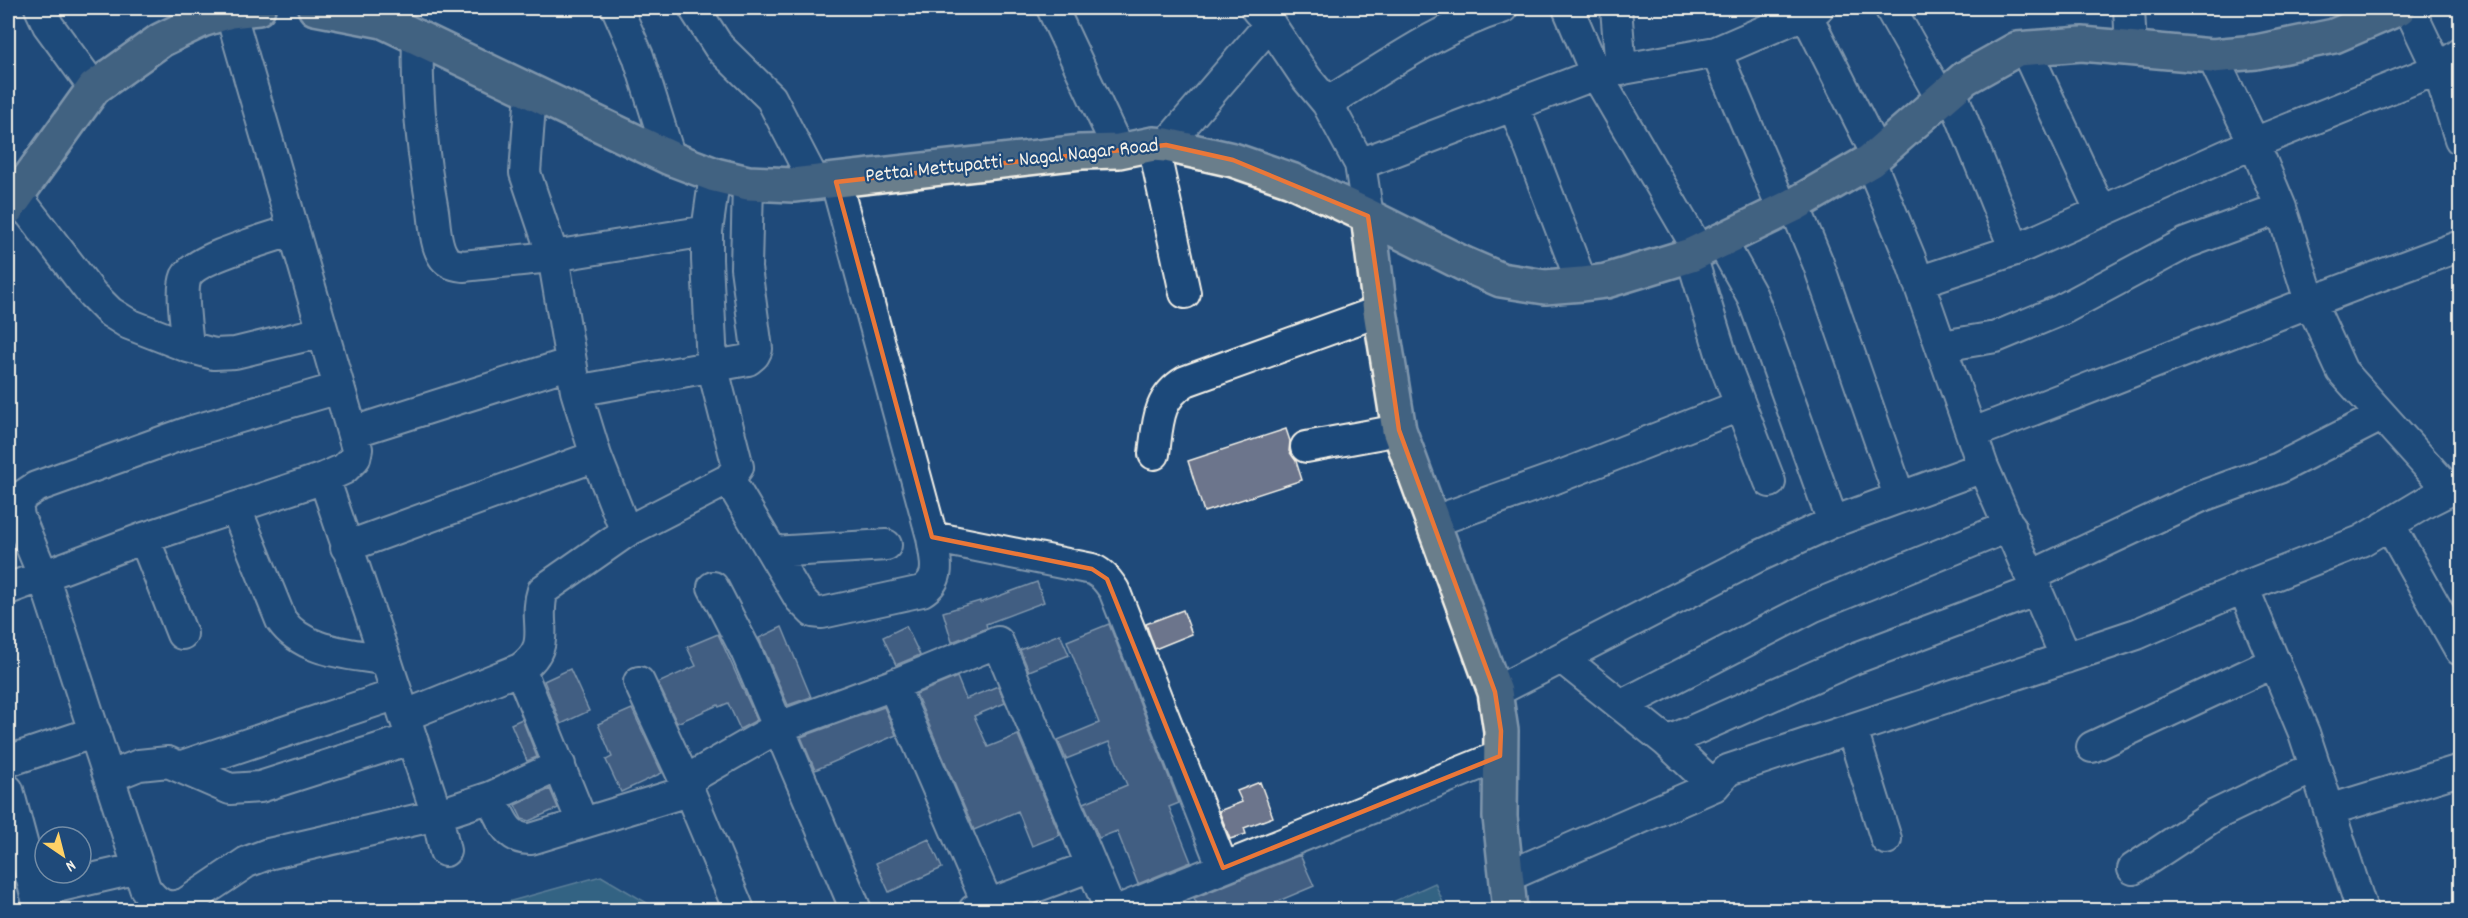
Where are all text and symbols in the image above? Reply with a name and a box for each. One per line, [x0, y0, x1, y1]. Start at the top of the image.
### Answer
street label: Pettai Mettupatti - Nagal Nagar Road [864, 132, 1160, 192]
north arrow [33, 825, 93, 885]
text: N [60, 854, 80, 877]

